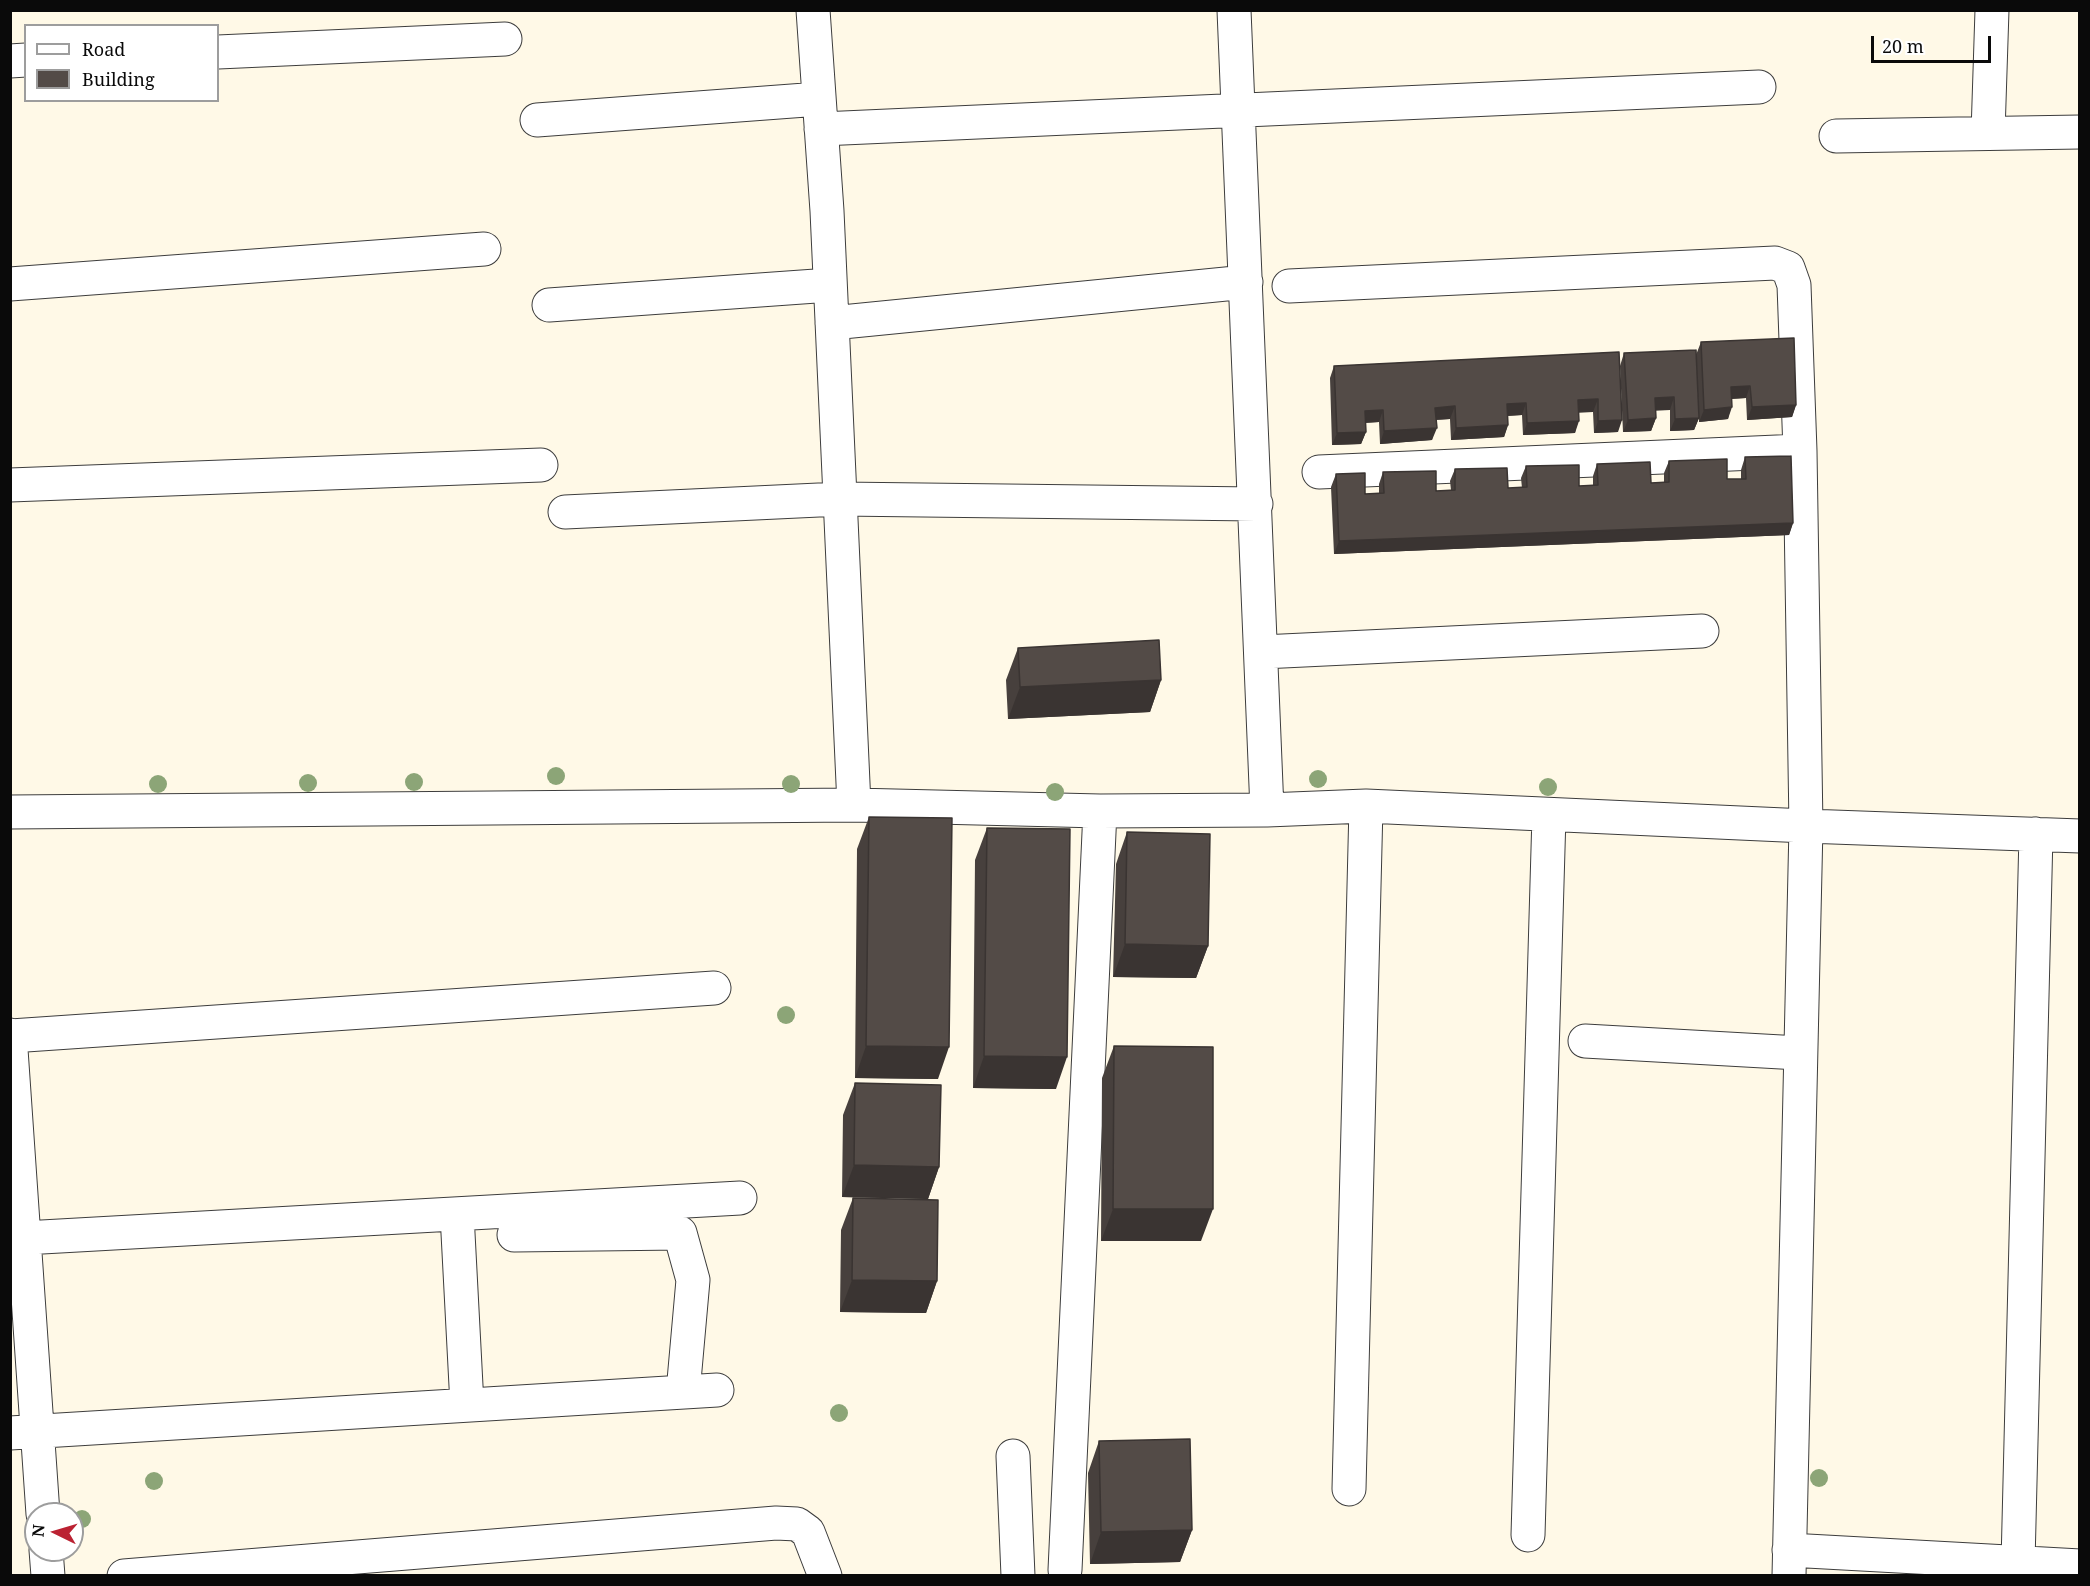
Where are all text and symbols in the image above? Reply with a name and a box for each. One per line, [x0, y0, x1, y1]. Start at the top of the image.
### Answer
legend [24, 24, 219, 102]
scale bar [1874, 24, 1994, 62]
text: 20 m [1882, 34, 1924, 58]
text: Road [82, 37, 125, 61]
text: Building [82, 67, 155, 91]
north arrow [24, 1502, 84, 1562]
text: N [27, 1523, 50, 1538]

